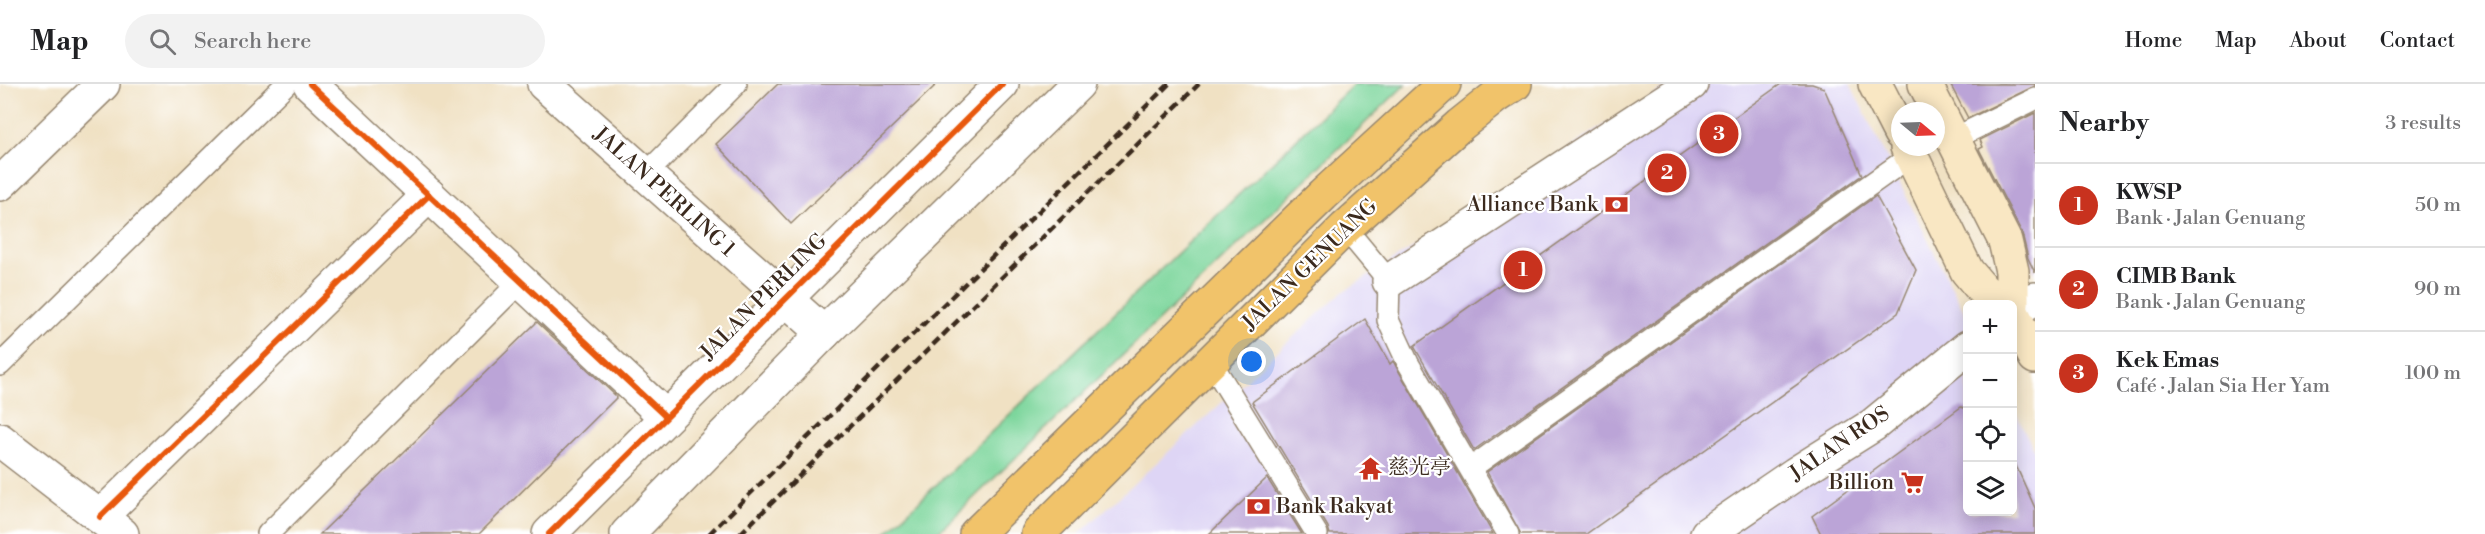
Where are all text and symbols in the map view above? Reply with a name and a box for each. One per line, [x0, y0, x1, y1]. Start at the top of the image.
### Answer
search box [125, 14, 545, 68]
text: Map [30, 24, 89, 59]
icon: search [146, 25, 179, 58]
text: Search here [194, 28, 311, 55]
text: Home [2125, 28, 2182, 54]
text: Map [2215, 28, 2257, 54]
text: About [2290, 28, 2347, 54]
text: Contact [2380, 28, 2455, 54]
north arrow [1891, 102, 1945, 156]
text: Nearby [2059, 107, 2149, 139]
text: 3 results [2385, 111, 2461, 136]
pin: 3 [1700, 112, 1738, 156]
street label: JALAN PERLING 1 [587, 121, 740, 262]
pin: 2 [1648, 150, 1686, 196]
text: KWSP [2116, 179, 2181, 206]
place label: Alliance Bank [1466, 192, 1599, 218]
bank icon: Alliance Bank [1603, 192, 1629, 218]
text: 1 [2074, 193, 2083, 218]
text: 50 m [2415, 193, 2461, 218]
street label: JALAN GENUANG [1236, 194, 1383, 337]
text: Bank · Jalan Genuang [2116, 206, 2305, 231]
street label: JALAN PERLING [695, 228, 833, 366]
pin: 1 [1504, 248, 1543, 292]
text: CIMB Bank [2116, 263, 2236, 290]
text: 2 [2072, 277, 2085, 302]
text: 90 m [2414, 277, 2461, 302]
text: Bank · Jalan Genuang [2116, 290, 2305, 315]
map controls [1963, 300, 2017, 516]
button: + [1963, 300, 2017, 354]
your location [1237, 347, 1266, 376]
text: Kek Emas [2116, 347, 2219, 374]
button: − [1963, 354, 2017, 408]
text: 3 [2072, 361, 2085, 386]
text: 100 m [2405, 361, 2461, 386]
text: Café · Jalan Sia Her Yam [2116, 374, 2330, 399]
street label: JALAN ROS [1784, 401, 1895, 488]
button: locate [1963, 408, 2017, 462]
temple icon: 慈光亭 [1357, 455, 1383, 481]
place label: 慈光亭 [1388, 455, 1451, 481]
button: layers [1963, 462, 2017, 516]
place label: Billion [1828, 470, 1894, 496]
supermarket icon: Billion [1899, 470, 1925, 496]
bank icon: Bank Rakyat [1245, 494, 1271, 520]
place label: Bank Rakyat [1275, 494, 1394, 520]

